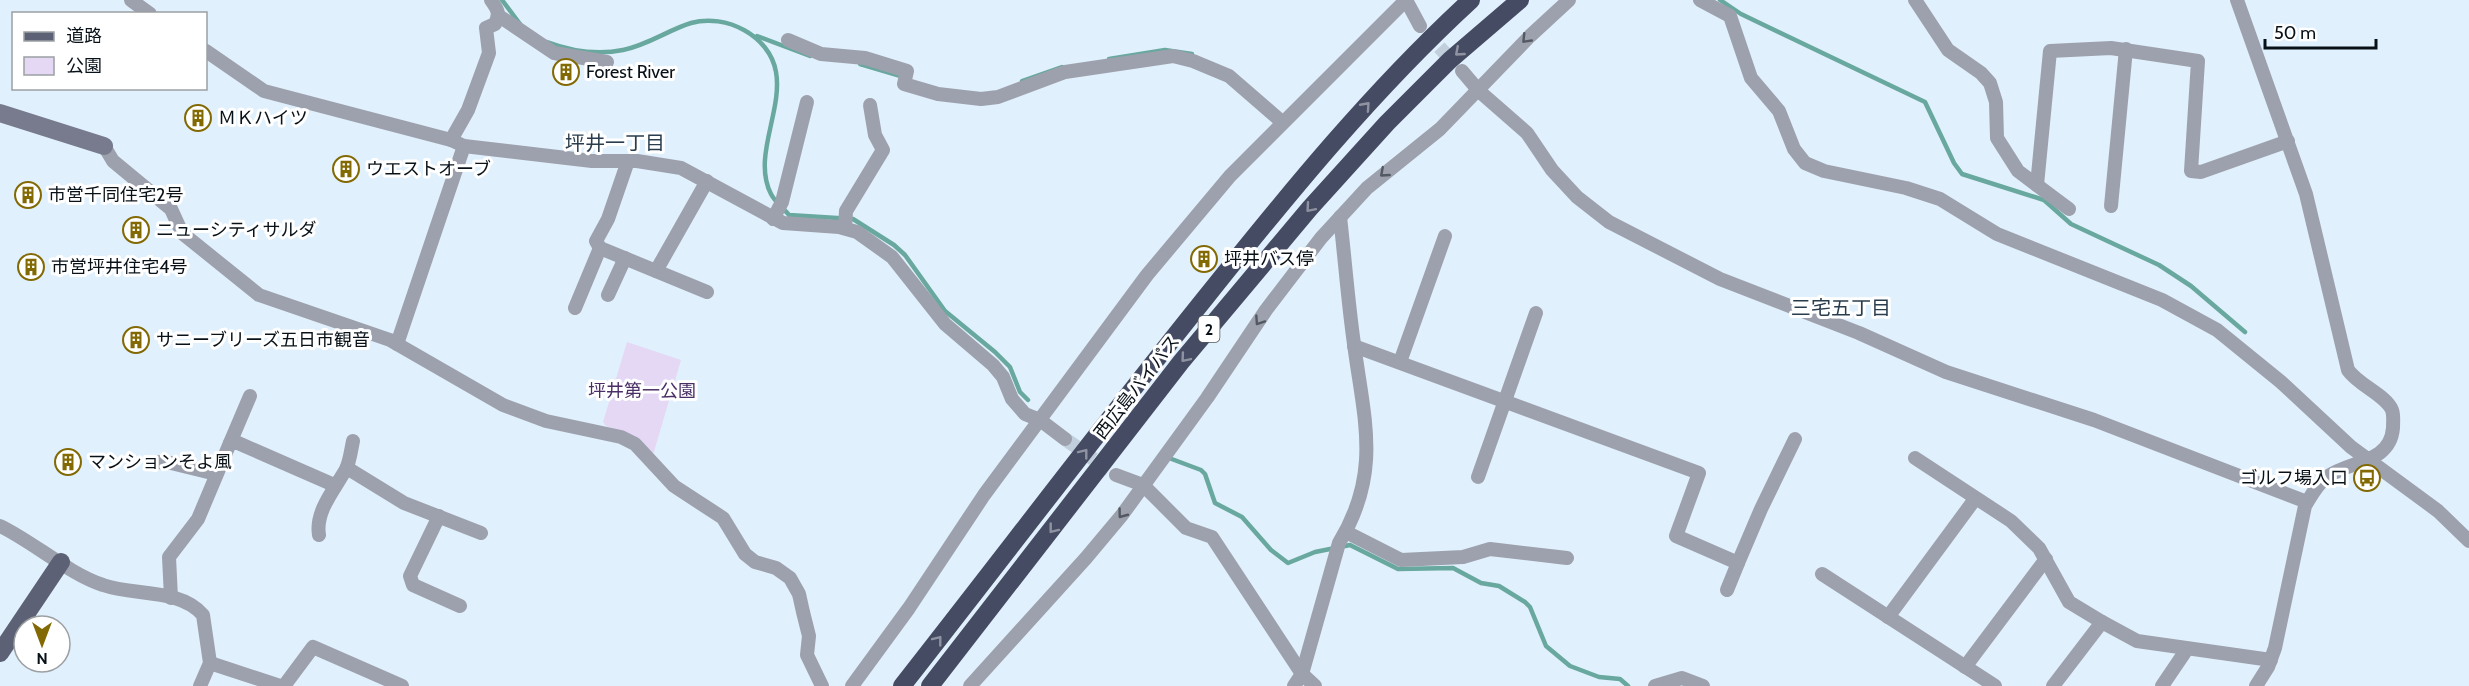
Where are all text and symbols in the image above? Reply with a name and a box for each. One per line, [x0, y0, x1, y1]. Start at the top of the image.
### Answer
legend [12, 12, 207, 90]
scale bar [2265, 12, 2376, 50]
text: 50 m [2274, 22, 2316, 44]
text: 道路 [66, 25, 102, 47]
one-way arrow [1523, 32, 1534, 43]
one-way arrow [1455, 45, 1466, 56]
text: 公園 [66, 55, 102, 77]
building icon: Forest River [551, 57, 581, 87]
place label: Forest River [586, 61, 675, 83]
one-way arrow [1359, 102, 1370, 113]
building icon: ＭＫハイツ [183, 103, 213, 133]
place label: ＭＫハイツ [218, 107, 308, 129]
district label: 坪井一丁目 [565, 131, 665, 155]
building icon: ウエストオーブ [331, 154, 361, 184]
place label: ウエストオーブ [366, 158, 491, 180]
one-way arrow [1381, 166, 1391, 177]
building icon: 市営千同住宅2号 [13, 180, 43, 210]
place label: 市営千同住宅2号 [48, 184, 183, 206]
one-way arrow [1306, 201, 1317, 212]
building icon: ニューシティサルダ [121, 215, 151, 245]
place label: ニューシティサルダ [156, 219, 317, 241]
building icon: 坪井バス停 [1189, 244, 1219, 274]
place label: 坪井バス停 [1224, 248, 1314, 270]
building icon: 市営坪井住宅4号 [16, 252, 46, 282]
place label: 市営坪井住宅4号 [51, 256, 187, 278]
district label: 三宅五丁目 [1791, 296, 1891, 320]
one-way arrow [1254, 315, 1266, 325]
road number: 2 [1198, 316, 1220, 342]
building icon: サニーブリーズ五日市観音 [121, 325, 151, 355]
place label: サニーブリーズ五日市観音 [156, 329, 370, 351]
street label: 西広島バイパス [1090, 331, 1184, 443]
one-way arrow [1181, 351, 1192, 362]
park label: 坪井第一公園 [588, 380, 696, 402]
building icon: マンションそよ風 [53, 447, 83, 477]
one-way arrow [1077, 449, 1088, 460]
place label: マンションそよ風 [88, 451, 232, 473]
bus stop icon: ゴルフ場入口 [2352, 463, 2382, 493]
place label: ゴルフ場入口 [2240, 467, 2348, 489]
one-way arrow [1118, 508, 1129, 519]
one-way arrow [1050, 522, 1061, 533]
north arrow [12, 614, 72, 674]
one-way arrow [931, 636, 942, 647]
text: N [36, 649, 48, 668]

